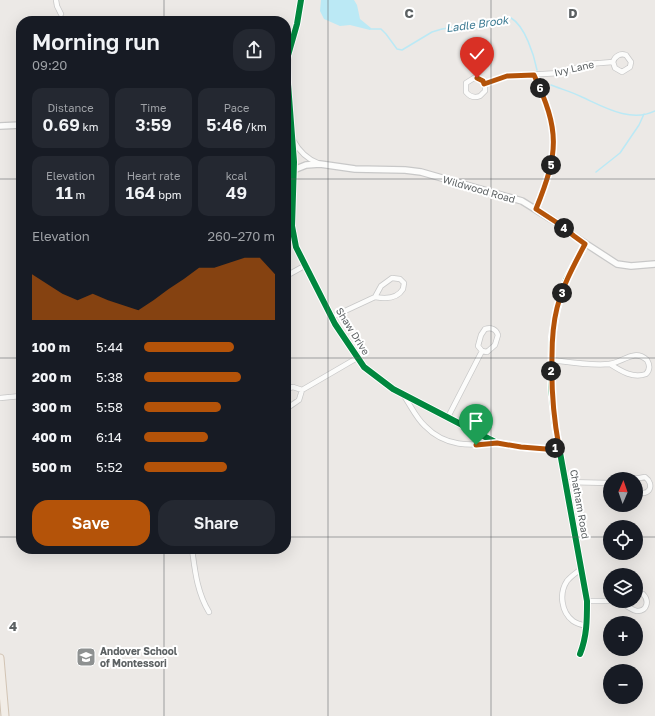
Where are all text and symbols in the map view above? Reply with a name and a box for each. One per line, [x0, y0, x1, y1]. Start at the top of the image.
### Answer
text: C [404, 5, 414, 21]
text: D [568, 5, 578, 21]
water label: Ladle Brook [445, 12, 511, 34]
text: Morning run [32, 28, 160, 55]
button: share [233, 29, 275, 71]
pin [460, 37, 494, 78]
icon: check [466, 43, 488, 65]
text: 09:20 [32, 57, 67, 73]
street label: Ivy Lane [553, 58, 595, 78]
pin: 6 [530, 78, 550, 98]
text: 6 [537, 81, 544, 94]
text: Distance [47, 101, 94, 114]
text: Time [141, 101, 166, 114]
text: Pace [224, 101, 249, 114]
text: 0.69 [42, 114, 80, 135]
text: 3:59 [135, 114, 172, 135]
text: 5:46 [206, 114, 243, 135]
text: km [80, 120, 99, 133]
text: /km [243, 120, 267, 133]
pin: 5 [541, 155, 561, 175]
text: 5 [548, 158, 554, 171]
text: Elevation [46, 169, 95, 182]
text: Heart rate [127, 169, 180, 182]
text: kcal [226, 169, 247, 182]
street label: Wildwood Road [441, 173, 517, 205]
text: 11 [56, 182, 73, 203]
text: 164 [126, 182, 155, 203]
text: 49 [226, 182, 247, 203]
text: m [73, 188, 85, 201]
text: bpm [155, 188, 181, 201]
pin: 4 [554, 218, 574, 238]
text: 4 [561, 221, 567, 234]
text: Elevation [32, 228, 90, 244]
text: 260–270 m [207, 228, 275, 244]
pin: 3 [552, 283, 572, 303]
text: 3 [559, 286, 565, 299]
street label: Shaw Drive [334, 305, 372, 357]
text: 100 m [32, 339, 70, 355]
text: 5:44 [96, 339, 123, 355]
pin: 2 [541, 361, 561, 381]
text: 2 [548, 364, 554, 377]
text: 200 m [32, 369, 71, 385]
text: 5:38 [96, 369, 123, 385]
text: 300 m [32, 399, 71, 415]
text: 5:58 [96, 399, 123, 415]
pin [459, 404, 493, 445]
icon: arrive [465, 410, 487, 432]
text: 400 m [32, 429, 72, 445]
text: 6:14 [96, 429, 122, 445]
pin: 1 [545, 438, 565, 458]
text: 1 [552, 441, 558, 454]
text: 500 m [32, 459, 71, 475]
text: 5:52 [96, 459, 123, 475]
street label: Chatham Road [568, 468, 592, 540]
north arrow [603, 472, 643, 512]
map controls [603, 472, 643, 704]
button: Save [32, 500, 150, 546]
button: Share [158, 500, 275, 546]
button: locate [603, 520, 643, 560]
button: layers [603, 568, 643, 608]
button: + [603, 616, 643, 656]
text: 4 [9, 618, 17, 634]
place label: Andover School of Montessori [100, 645, 178, 669]
school or university icon: Andover School of Montessori [75, 646, 97, 668]
button: − [603, 664, 643, 704]

